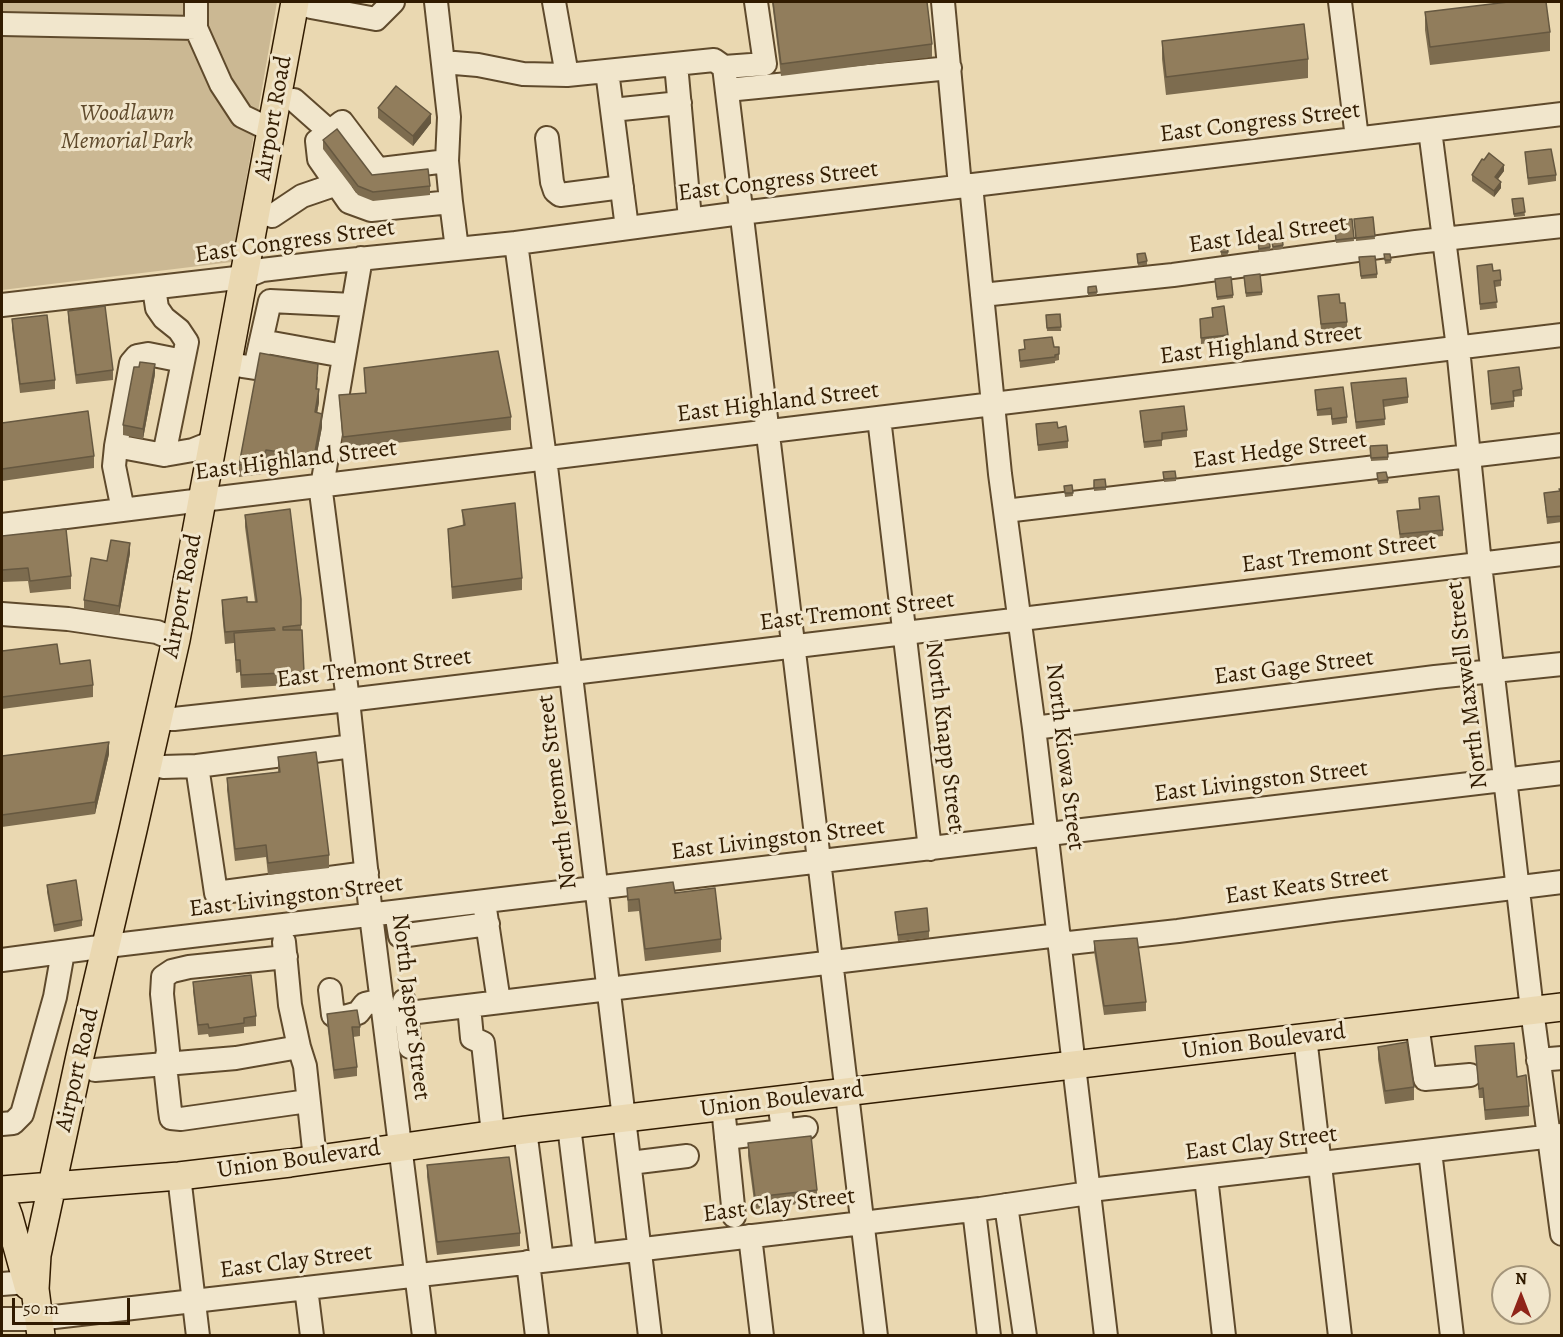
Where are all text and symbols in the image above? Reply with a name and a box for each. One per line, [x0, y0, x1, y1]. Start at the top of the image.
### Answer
street label: Airport Road [249, 53, 299, 183]
street label: East Congress Street [1158, 96, 1362, 150]
park label: Woodlawn Memorial Park [61, 100, 193, 156]
street label: East Congress Street [676, 155, 880, 209]
street label: East Ideal Street [1187, 210, 1349, 260]
street label: East Congress Street [193, 214, 397, 270]
street label: East Highland Street [1158, 318, 1364, 372]
street label: East Highland Street [675, 376, 881, 430]
street label: East Hedge Street [1191, 426, 1369, 476]
street label: East Highland Street [193, 434, 399, 488]
street label: East Tremont Street [1240, 528, 1438, 580]
street label: Airport Road [157, 531, 209, 661]
street label: North Maxwell Street [1441, 580, 1495, 790]
street label: East Tremont Street [758, 586, 956, 638]
street label: North Knapp Street [918, 640, 970, 834]
street label: East Tremont Street [275, 643, 473, 695]
street label: East Gage Street [1212, 644, 1376, 692]
street label: North Kiowa Street [1038, 662, 1090, 852]
street label: North Jerome Street [532, 693, 584, 891]
street label: East Livingston Street [1152, 755, 1370, 809]
street label: East Livingston Street [669, 813, 887, 867]
street label: East Keats Street [1223, 860, 1391, 912]
street label: East Livingston Street [187, 870, 405, 924]
street label: North Jasper Street [384, 912, 436, 1102]
street label: Airport Road [50, 1005, 106, 1135]
street label: Union Boulevard [1181, 1018, 1347, 1066]
street label: Union Boulevard [699, 1076, 865, 1124]
street label: East Clay Street [1183, 1120, 1339, 1168]
street label: Union Boulevard [216, 1134, 382, 1186]
street label: East Clay Street [701, 1182, 857, 1230]
street label: East Clay Street [218, 1238, 374, 1286]
north arrow [1491, 1265, 1551, 1325]
text: N [1515, 1268, 1527, 1290]
scale bar [15, 1286, 134, 1324]
text: 50 m [23, 1296, 59, 1320]

